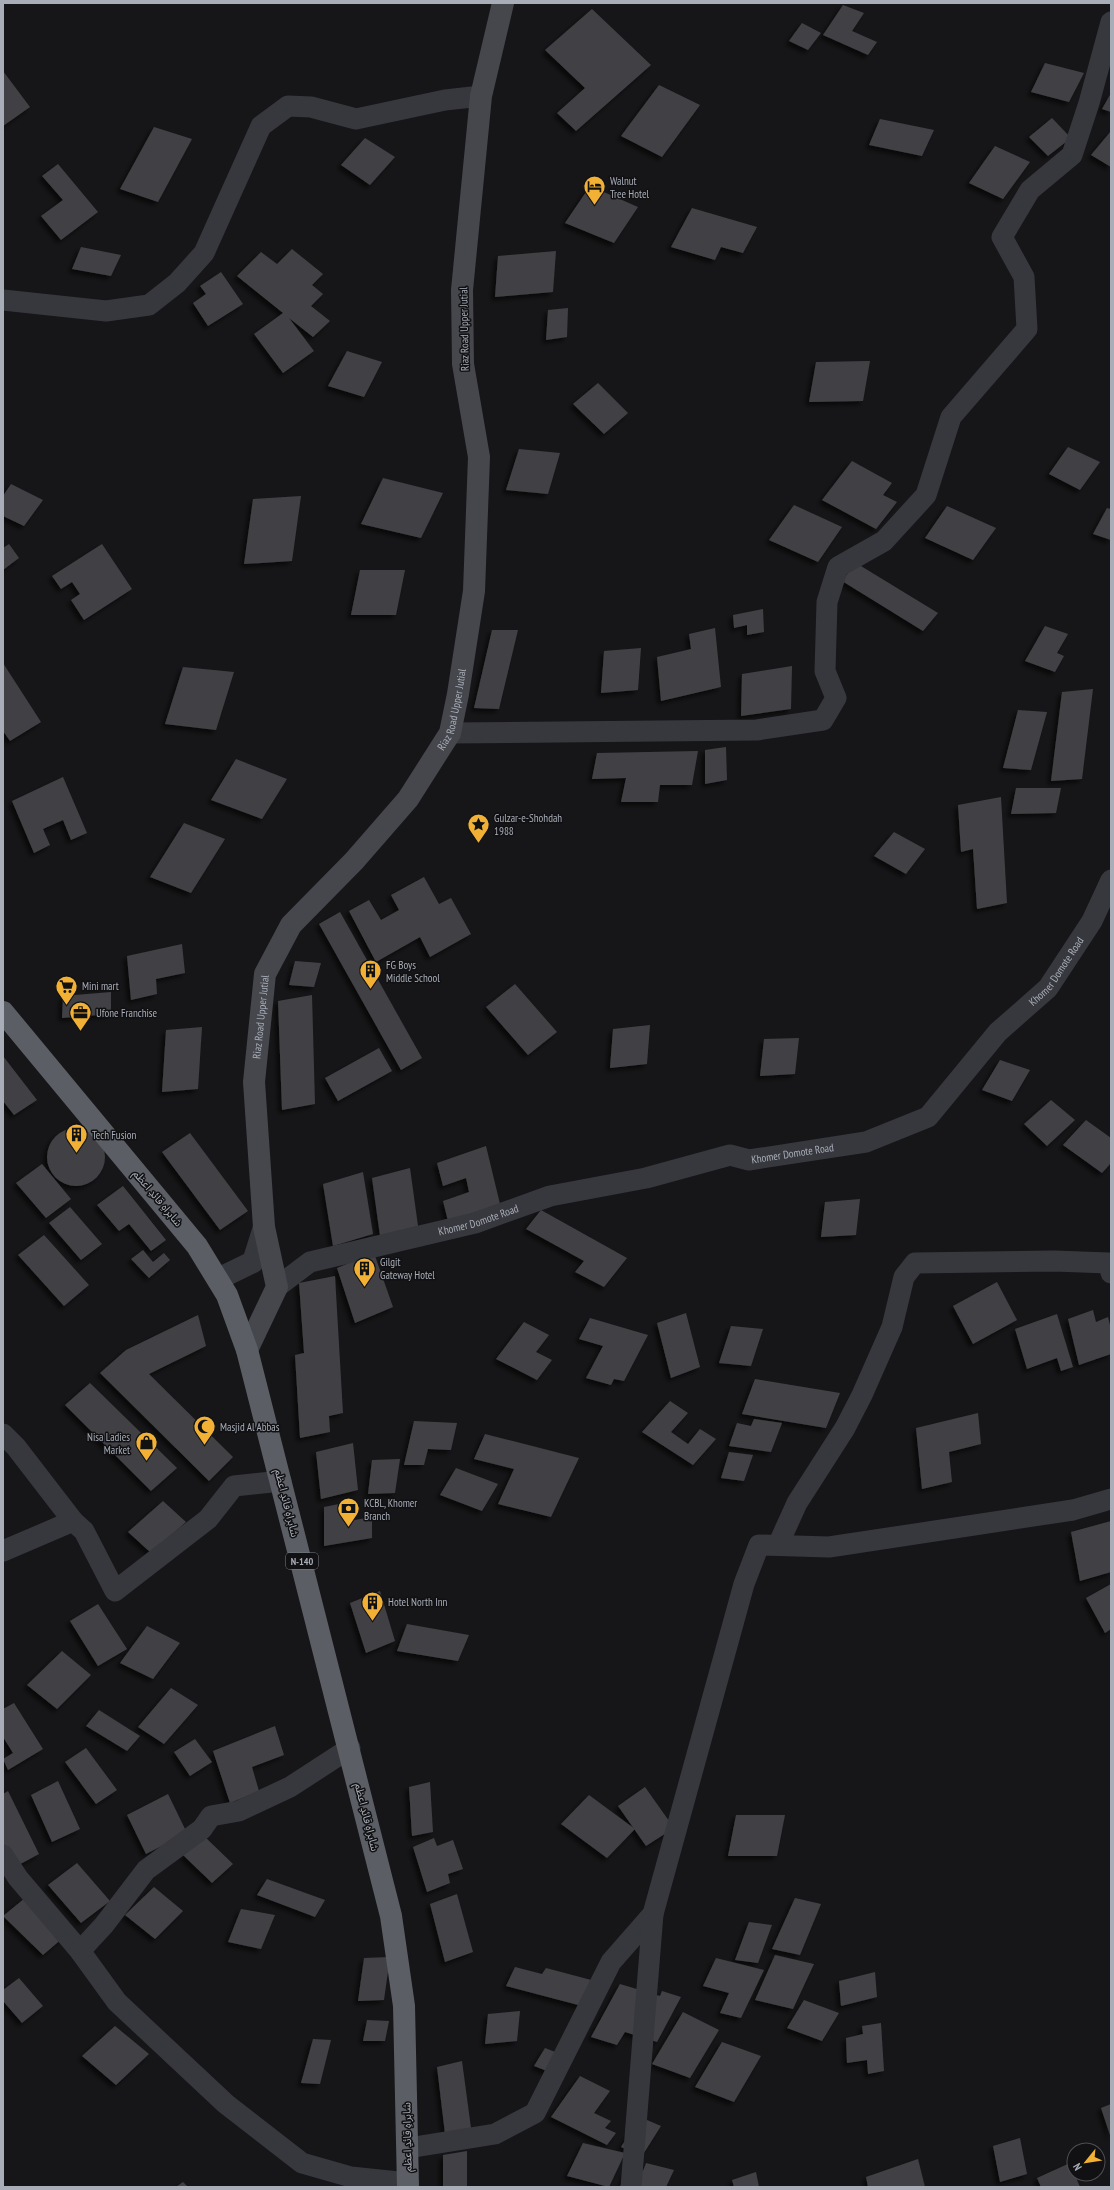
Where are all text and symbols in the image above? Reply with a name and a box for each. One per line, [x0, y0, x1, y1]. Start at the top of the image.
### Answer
hotel icon: Walnut Tree Hotel [582, 174, 608, 207]
place label: Walnut Tree Hotel [610, 174, 649, 201]
street label: Riaz Road Upper Jutial [456, 286, 472, 371]
street label: Riaz Road Upper Jutial [434, 667, 469, 753]
place icon: Gulzar-e-Shohdah 1988 [466, 811, 492, 844]
place label: Gulzar-e-Shohdah 1988 [494, 811, 562, 838]
street label: Khomer Domote Road [1026, 934, 1087, 1009]
building icon: FG Boys Middle School [358, 958, 384, 991]
place label: FG Boys Middle School [386, 958, 440, 985]
supermarket icon: Mini mart [54, 973, 80, 1006]
street label: Riaz Road Upper Jutial [249, 974, 272, 1060]
place label: Mini mart [82, 979, 119, 993]
office icon: Ufone Franchise [68, 1000, 94, 1033]
place label: Ufone Franchise [96, 1006, 158, 1020]
building icon: Tech Fusion [63, 1122, 89, 1155]
place label: Tech Fusion [92, 1128, 137, 1142]
street label: Khomer Domote Road [750, 1140, 835, 1167]
street label: شاہراہِ قائدِ اعظم [129, 1167, 186, 1231]
street label: Khomer Domote Road [437, 1201, 521, 1238]
building icon: Gilgit Gateway Hotel [352, 1255, 378, 1288]
place label: Gilgit Gateway Hotel [380, 1255, 435, 1282]
mosque icon: Masjid Al Abbas [192, 1414, 218, 1447]
place label: Masjid Al Abbas [220, 1420, 280, 1434]
place label: Nisa Ladies Market [87, 1430, 130, 1457]
shop icon: Nisa Ladies Market [133, 1430, 159, 1463]
street label: شاہراہِ قائدِ اعظم [270, 1467, 302, 1539]
bank icon: KCBL, Khomer Branch [335, 1496, 361, 1529]
place label: KCBL, Khomer Branch [364, 1496, 417, 1523]
road number: N-140 [286, 1553, 318, 1569]
building icon: Hotel North Inn [360, 1589, 386, 1622]
place label: Hotel North Inn [388, 1595, 448, 1609]
street label: شاہراہِ قائدِ اعظم [350, 1781, 382, 1853]
street label: شاہراہِ قائدِ اعظم [399, 2102, 417, 2172]
north arrow [1066, 2142, 1106, 2182]
text: N [1070, 2161, 1085, 2173]

